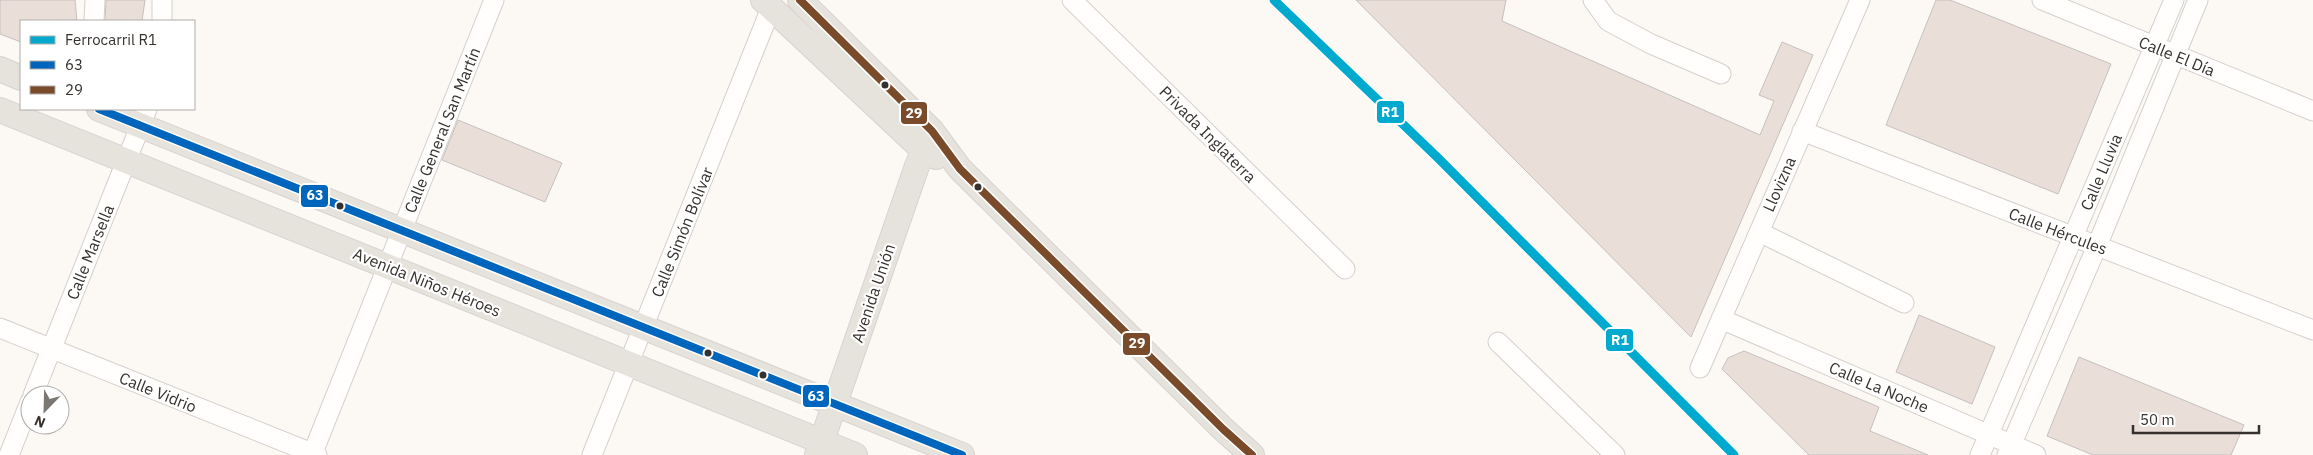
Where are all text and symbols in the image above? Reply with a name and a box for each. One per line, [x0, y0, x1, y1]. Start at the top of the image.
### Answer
legend [20, 20, 195, 110]
text: Ferrocarril R1 [65, 30, 157, 49]
street label: Calle El Día [2136, 32, 2218, 81]
street label: Calle General San Martín [400, 44, 484, 216]
text: 63 [65, 55, 83, 74]
text: 29 [65, 80, 83, 99]
unlabelled marker [880, 80, 890, 90]
street label: Privada Inglaterra [1155, 81, 1261, 187]
line badge: R1 [1376, 100, 1405, 124]
line badge: 29 [900, 101, 928, 125]
text: R1 [1381, 103, 1400, 121]
text: 29 [906, 104, 922, 122]
street label: Calle Lluvia [2076, 130, 2126, 213]
street label: Llovizna [1758, 153, 1800, 215]
street label: Calle Simón Bolívar [647, 164, 717, 300]
unlabelled marker [973, 182, 983, 192]
line badge: 63 [300, 184, 329, 208]
text: 63 [307, 186, 323, 204]
street label: Calle Marsella [62, 201, 118, 302]
unlabelled marker [335, 201, 345, 211]
street label: Calle Hércules [2006, 203, 2110, 259]
street label: Avenida Unión [847, 241, 899, 345]
street label: Avenida Niños Héroes [350, 243, 504, 321]
line badge: R1 [1605, 328, 1634, 352]
text: R1 [1611, 331, 1630, 349]
line badge: 29 [1122, 332, 1151, 356]
text: 29 [1129, 334, 1145, 352]
unlabelled marker [703, 348, 713, 358]
street label: Calle La Noche [1826, 357, 1932, 417]
street label: Calle Vidrio [116, 367, 200, 417]
unlabelled marker [758, 370, 768, 380]
line badge: 63 [802, 384, 830, 408]
north arrow [20, 385, 70, 435]
text: 63 [808, 387, 824, 405]
scale bar [2133, 402, 2259, 434]
text: 50 m [2140, 410, 2175, 429]
text: N [32, 412, 48, 432]

